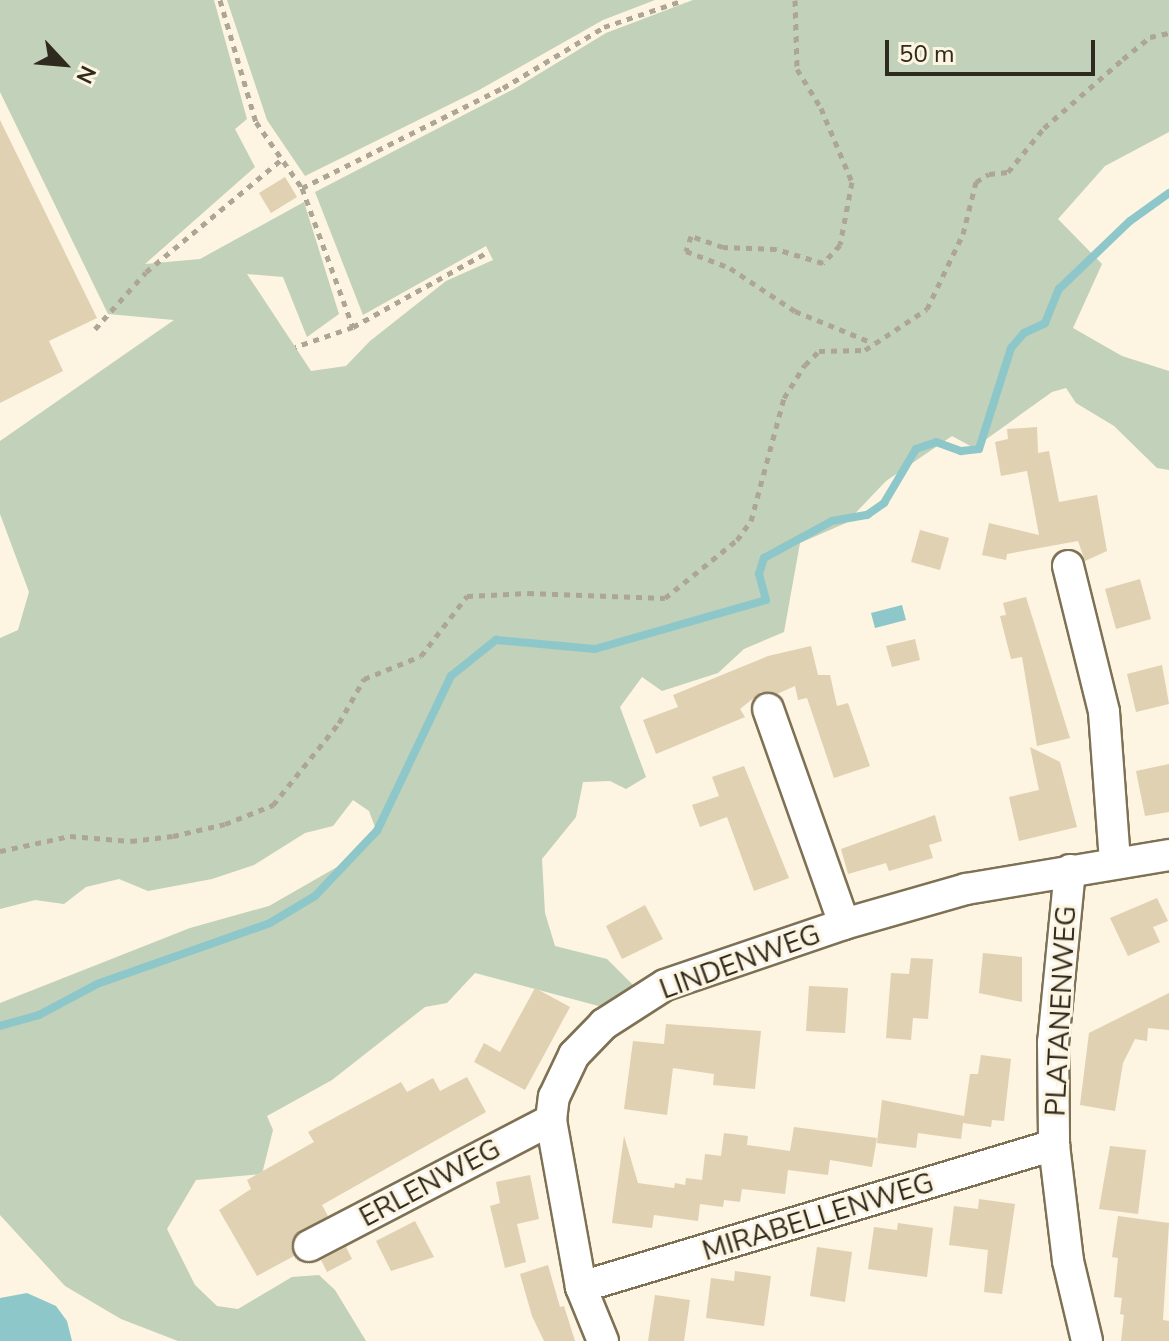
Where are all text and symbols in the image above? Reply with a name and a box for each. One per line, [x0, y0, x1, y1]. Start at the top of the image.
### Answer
north arrow [24, 24, 104, 104]
scale bar [889, 24, 1099, 74]
text: 50 m [899, 38, 955, 70]
text: N [68, 61, 103, 88]
street label: PLATANENWEG [1039, 905, 1083, 1117]
street label: LINDENWEG [655, 917, 825, 1007]
street label: ERLENWEG [354, 1132, 506, 1234]
street label: MIRABELLENWEG [698, 1166, 938, 1268]

